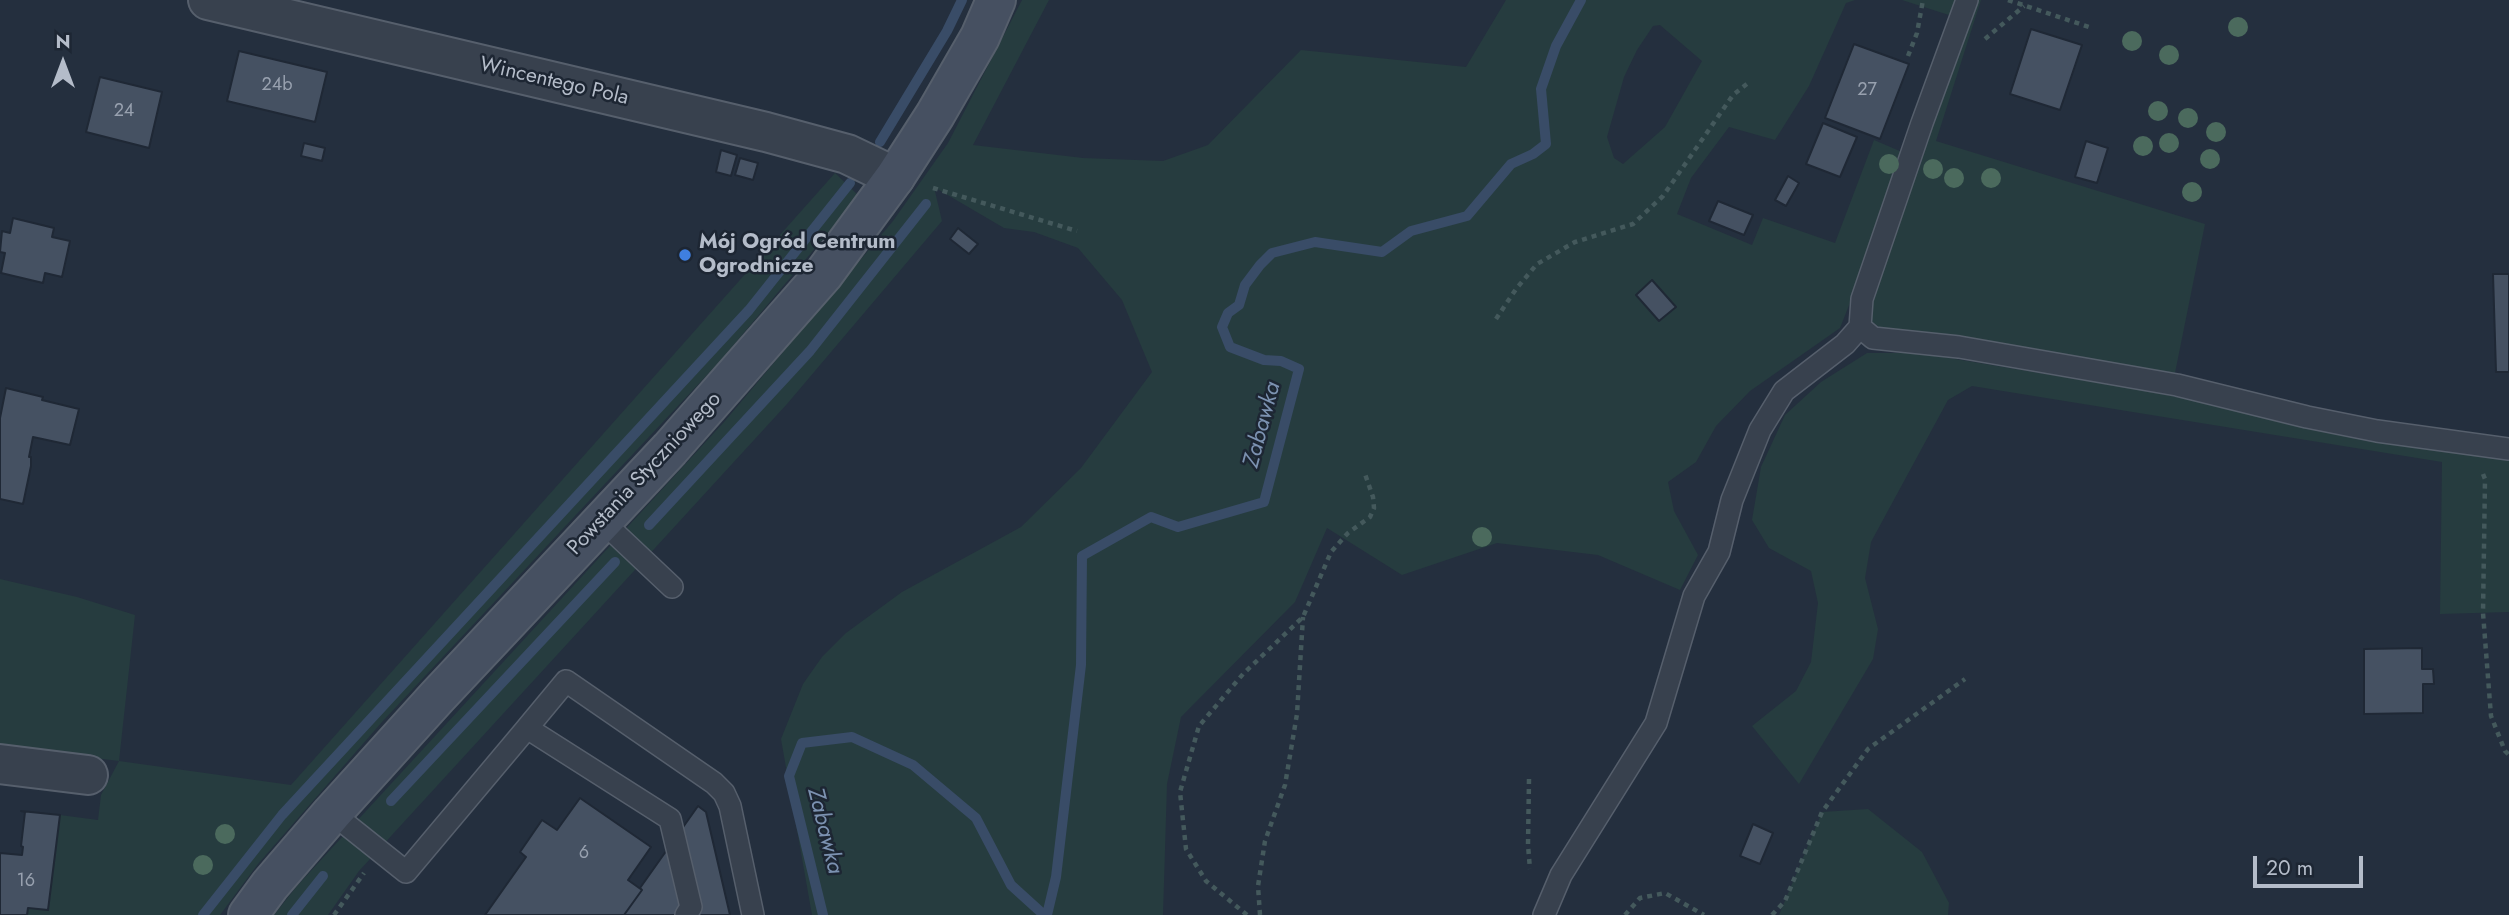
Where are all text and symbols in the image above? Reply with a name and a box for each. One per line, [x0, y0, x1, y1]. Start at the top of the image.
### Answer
north arrow [28, 28, 98, 98]
text: N [55, 28, 71, 55]
street label: Wincentego Pola [477, 53, 631, 111]
house number: 24b [262, 75, 292, 97]
house number: 27 [1857, 80, 1877, 102]
house number: 24 [114, 101, 134, 123]
place label: Mój Ogród Centrum Ogrodnicze [699, 230, 896, 280]
marker: Mój Ogród Centrum Ogrodnicze [677, 247, 693, 263]
water label: Zabawka [1238, 379, 1288, 471]
street label: Powstania Styczniowego [563, 387, 727, 561]
water label: Zabawka [800, 785, 848, 877]
scale bar [2257, 842, 2367, 886]
house number: 6 [579, 843, 589, 865]
text: 20 m [2266, 853, 2313, 883]
house number: 16 [17, 871, 35, 893]

